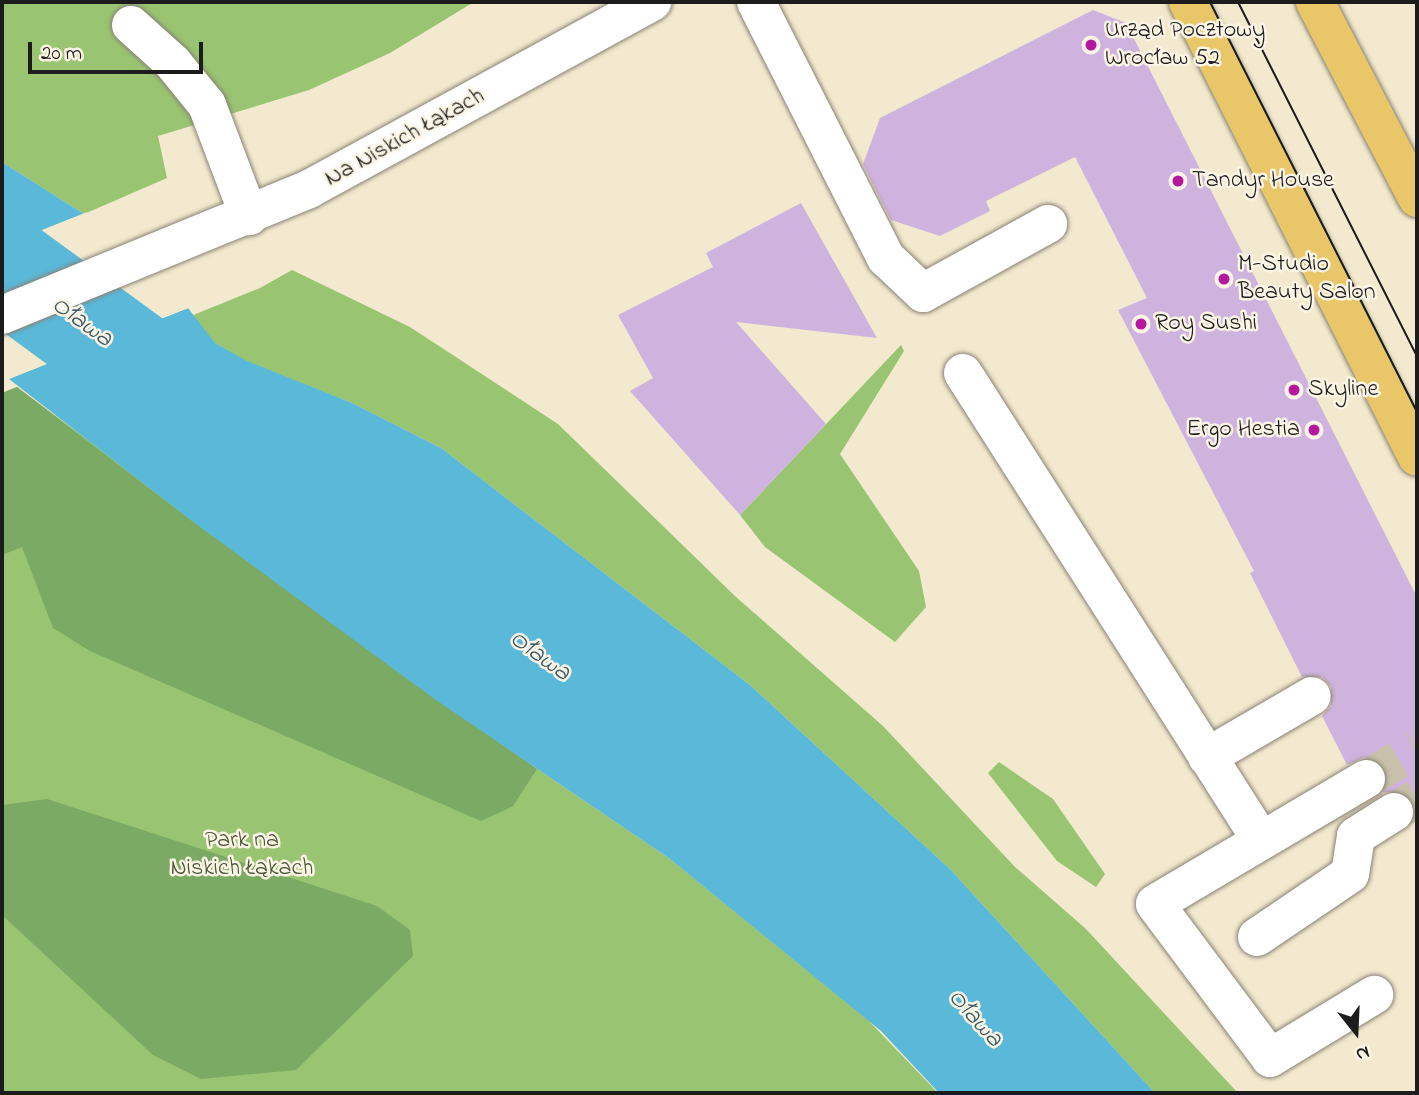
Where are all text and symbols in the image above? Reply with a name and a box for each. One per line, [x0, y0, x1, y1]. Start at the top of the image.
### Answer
place label: Urząd Pocztowy Wrocław 52 [1105, 17, 1265, 73]
scale bar [32, 28, 206, 72]
marker: Urząd Pocztowy Wrocław 52 [1083, 37, 1099, 53]
text: 20 m [41, 39, 82, 69]
street label: Na Niskich Łąkach [320, 82, 490, 194]
place label: Tandyr House [1192, 167, 1334, 195]
marker: Tandyr House [1170, 173, 1186, 189]
place label: M-Studio Beauty Salon [1238, 251, 1376, 307]
marker: M-Studio Beauty Salon [1216, 271, 1232, 287]
water label: Oława [44, 290, 118, 356]
place label: Roy Sushi [1155, 310, 1257, 338]
marker: Roy Sushi [1133, 316, 1149, 332]
place label: Skyline [1308, 376, 1378, 404]
marker: Skyline [1286, 382, 1302, 398]
place label: Ergo Hestia [1186, 416, 1300, 444]
marker: Ergo Hestia [1306, 422, 1322, 438]
water label: Oława [502, 624, 576, 690]
park label: Park na Niskich Łąkach [171, 827, 313, 883]
water label: Oława [940, 983, 1008, 1055]
north arrow [1321, 997, 1391, 1067]
text: N [1352, 1038, 1373, 1067]

